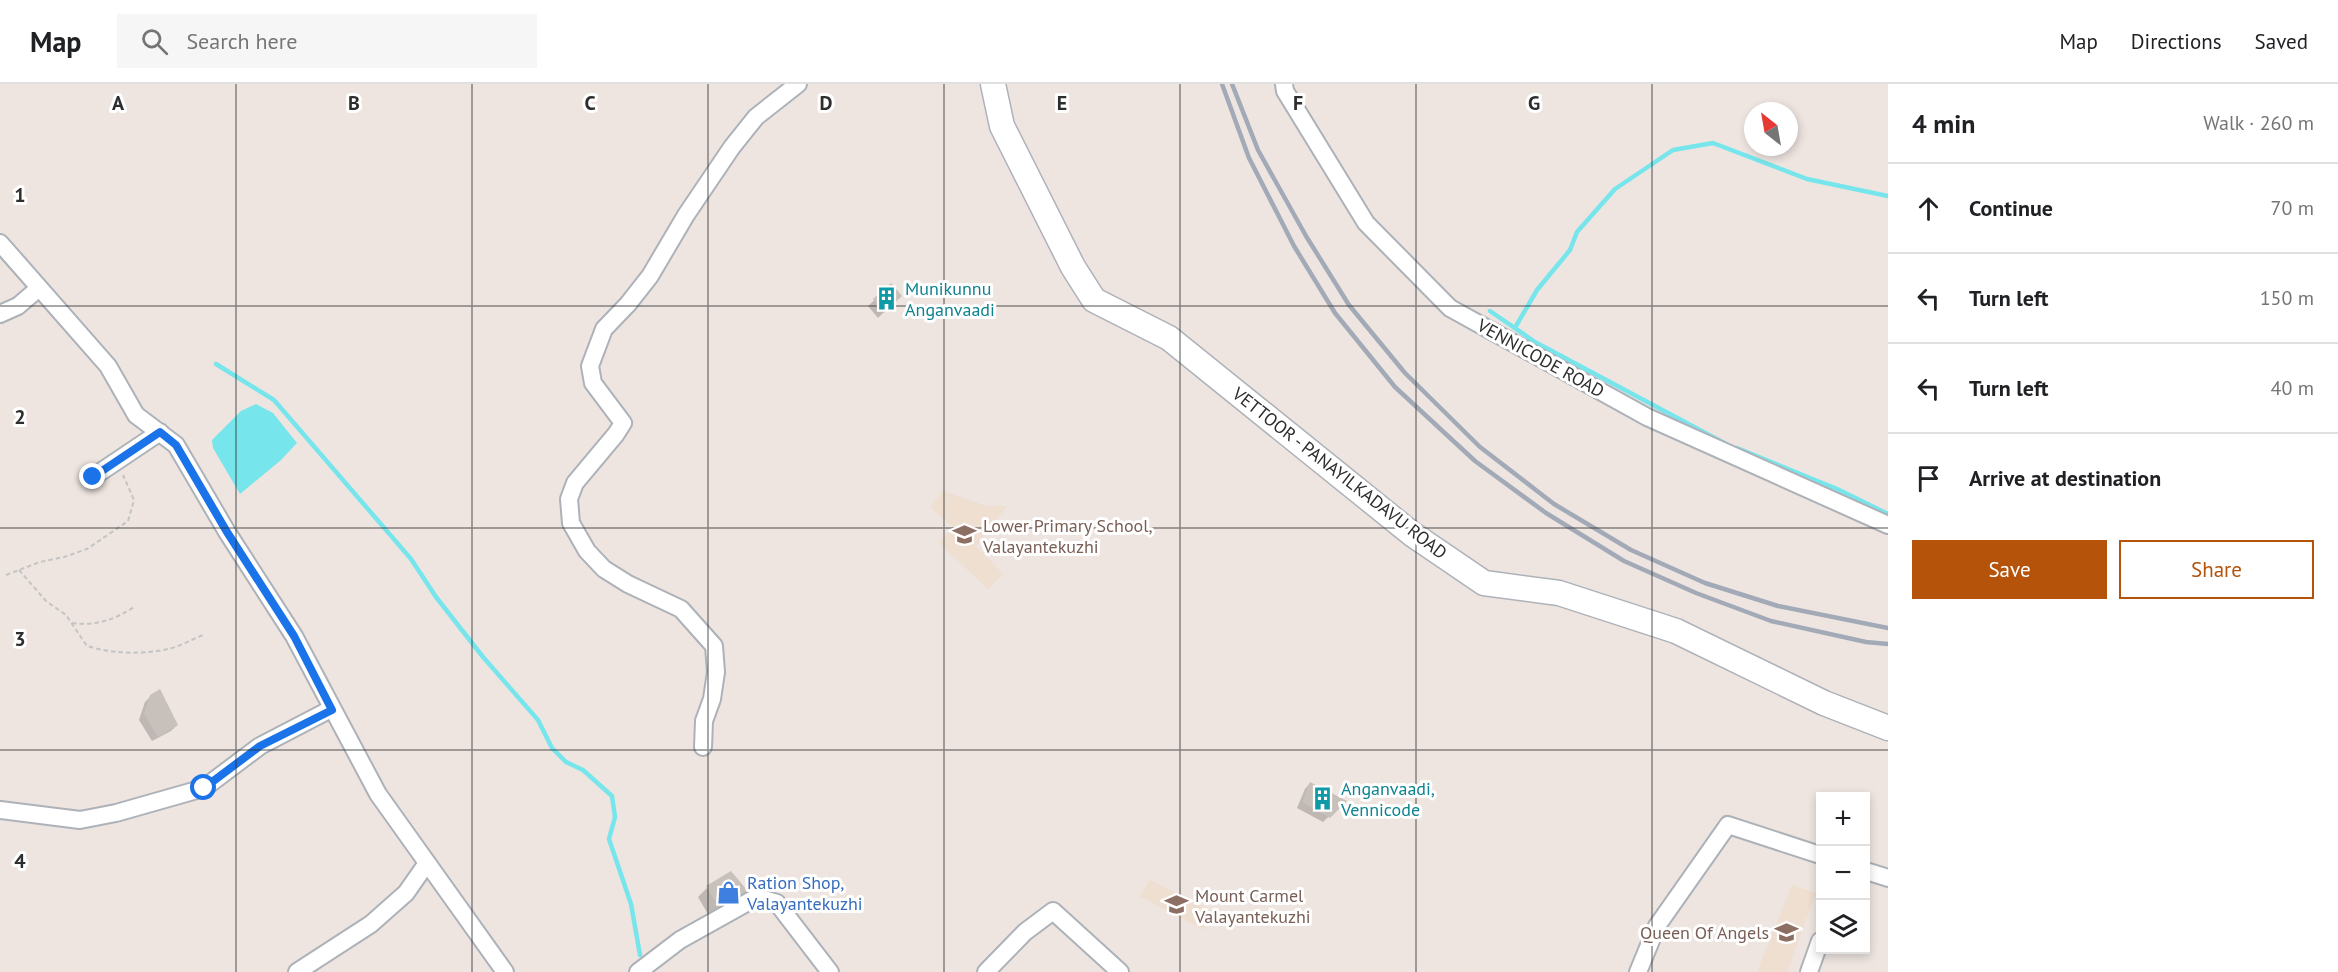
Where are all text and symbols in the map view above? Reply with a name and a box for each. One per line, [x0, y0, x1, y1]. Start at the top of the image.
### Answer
search box [117, 14, 537, 68]
text: Map [30, 23, 81, 60]
icon: search [138, 25, 171, 58]
text: Search here [186, 27, 297, 55]
text: Map [2059, 28, 2098, 55]
text: Directions [2131, 28, 2222, 55]
text: Saved [2255, 28, 2308, 55]
text: A [112, 90, 125, 116]
text: B [348, 90, 360, 116]
text: C [584, 90, 596, 116]
text: D [820, 90, 833, 116]
text: E [1057, 90, 1067, 116]
text: F [1293, 90, 1303, 116]
text: G [1528, 90, 1540, 116]
north arrow [1744, 102, 1798, 156]
text: 4 min [1912, 107, 1975, 140]
text: Walk · 260 m [2203, 110, 2314, 136]
text: 1 [14, 182, 26, 208]
icon: ahead [1912, 192, 1945, 225]
text: Continue [1969, 194, 2053, 222]
text: 70 m [2271, 195, 2314, 221]
place label: Munikunnu Anganvaadi [905, 277, 995, 321]
icon: left [1912, 282, 1945, 315]
text: Turn left [1969, 284, 2049, 312]
building icon: Munikunnu Anganvaadi [874, 285, 900, 311]
text: 150 m [2260, 285, 2314, 311]
street label: VENNICODE ROAD [1473, 313, 1609, 402]
icon: left [1912, 372, 1945, 405]
text: Turn left [1969, 374, 2049, 402]
text: 40 m [2271, 375, 2314, 401]
street label: VETTOOR - PANAYILKADAVU ROAD [1227, 381, 1452, 564]
text: 2 [14, 404, 26, 430]
icon: arrive [1912, 462, 1945, 495]
route end [79, 463, 105, 489]
text: Arrive at destination [1969, 464, 2161, 492]
place label: Lower Primary School, Valayantekuzhi [982, 514, 1153, 558]
school or university icon: Lower Primary School, Valayantekuzhi [952, 522, 978, 548]
button: Save [1912, 540, 2107, 599]
button: Share [2119, 540, 2314, 599]
text: 3 [14, 626, 26, 652]
route start [190, 774, 216, 800]
place label: Anganvaadi, Vennicode [1340, 777, 1435, 821]
building icon: Anganvaadi, Vennicode [1310, 785, 1336, 811]
map controls [1816, 792, 1870, 954]
button: + [1816, 792, 1870, 846]
button: − [1816, 846, 1870, 900]
text: 4 [14, 848, 26, 874]
place label: Ration Shop, Valayantekuzhi [746, 871, 863, 915]
shop icon: Ration Shop, Valayantekuzhi [716, 879, 742, 905]
place label: Mount Carmel Valayantekuzhi [1194, 884, 1311, 928]
school or university icon: Mount Carmel Valayantekuzhi [1164, 892, 1190, 918]
button: layers [1816, 900, 1870, 954]
school or university icon: Queen Of Angels [1774, 919, 1800, 945]
place label: Queen Of Angels [1640, 921, 1769, 944]

